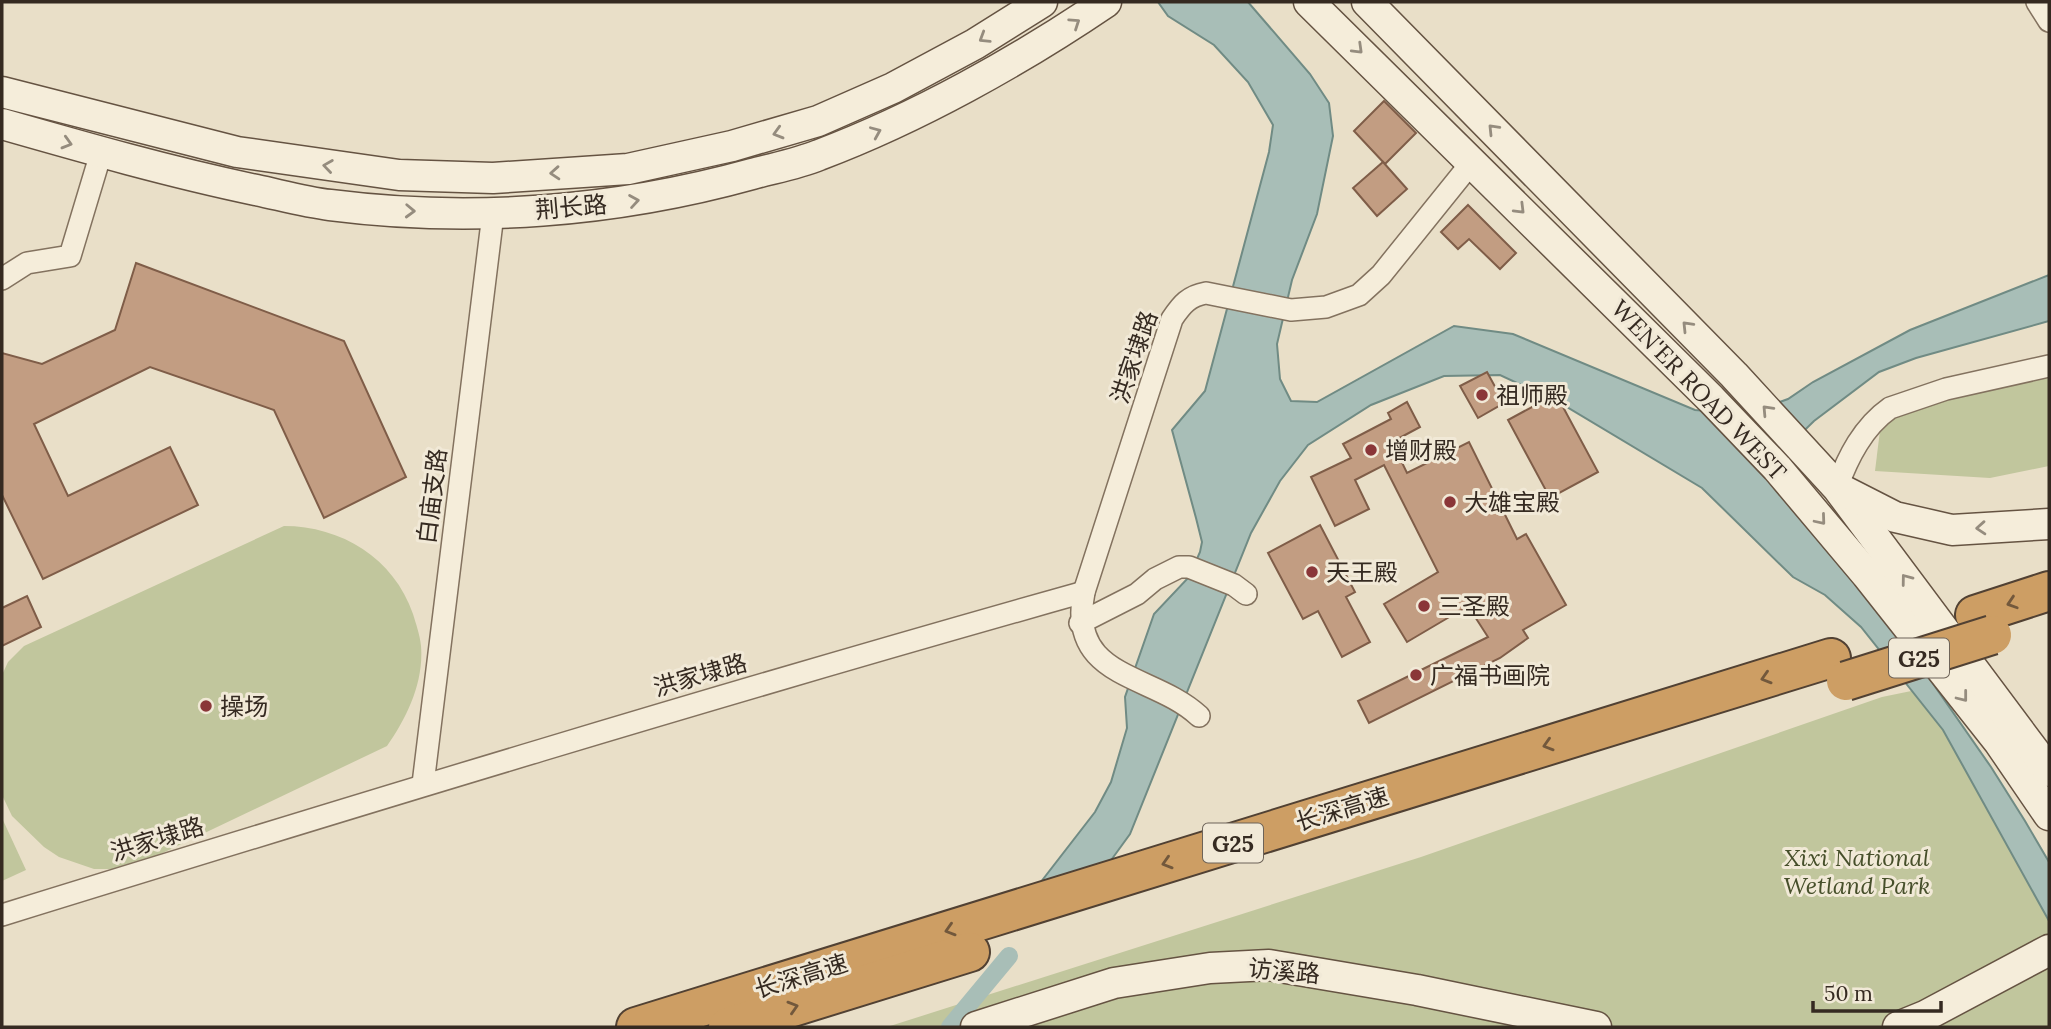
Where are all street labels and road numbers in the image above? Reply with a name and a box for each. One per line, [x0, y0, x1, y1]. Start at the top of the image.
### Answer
street label: 荆长路 [534, 188, 608, 226]
street label: WEN'ER ROAD WEST [1605, 293, 1793, 487]
street label: 洪家埭路 [1104, 307, 1164, 407]
street label: 白庙支路 [411, 446, 453, 546]
road number: G25 [1889, 638, 1949, 678]
street label: 洪家埭路 [650, 647, 750, 703]
street label: 长深高速 [1292, 780, 1392, 838]
street label: 洪家埭路 [107, 810, 207, 868]
road number: G25 [1203, 824, 1263, 862]
street label: 长深高速 [751, 947, 851, 1005]
street label: 访溪路 [1247, 952, 1321, 990]

